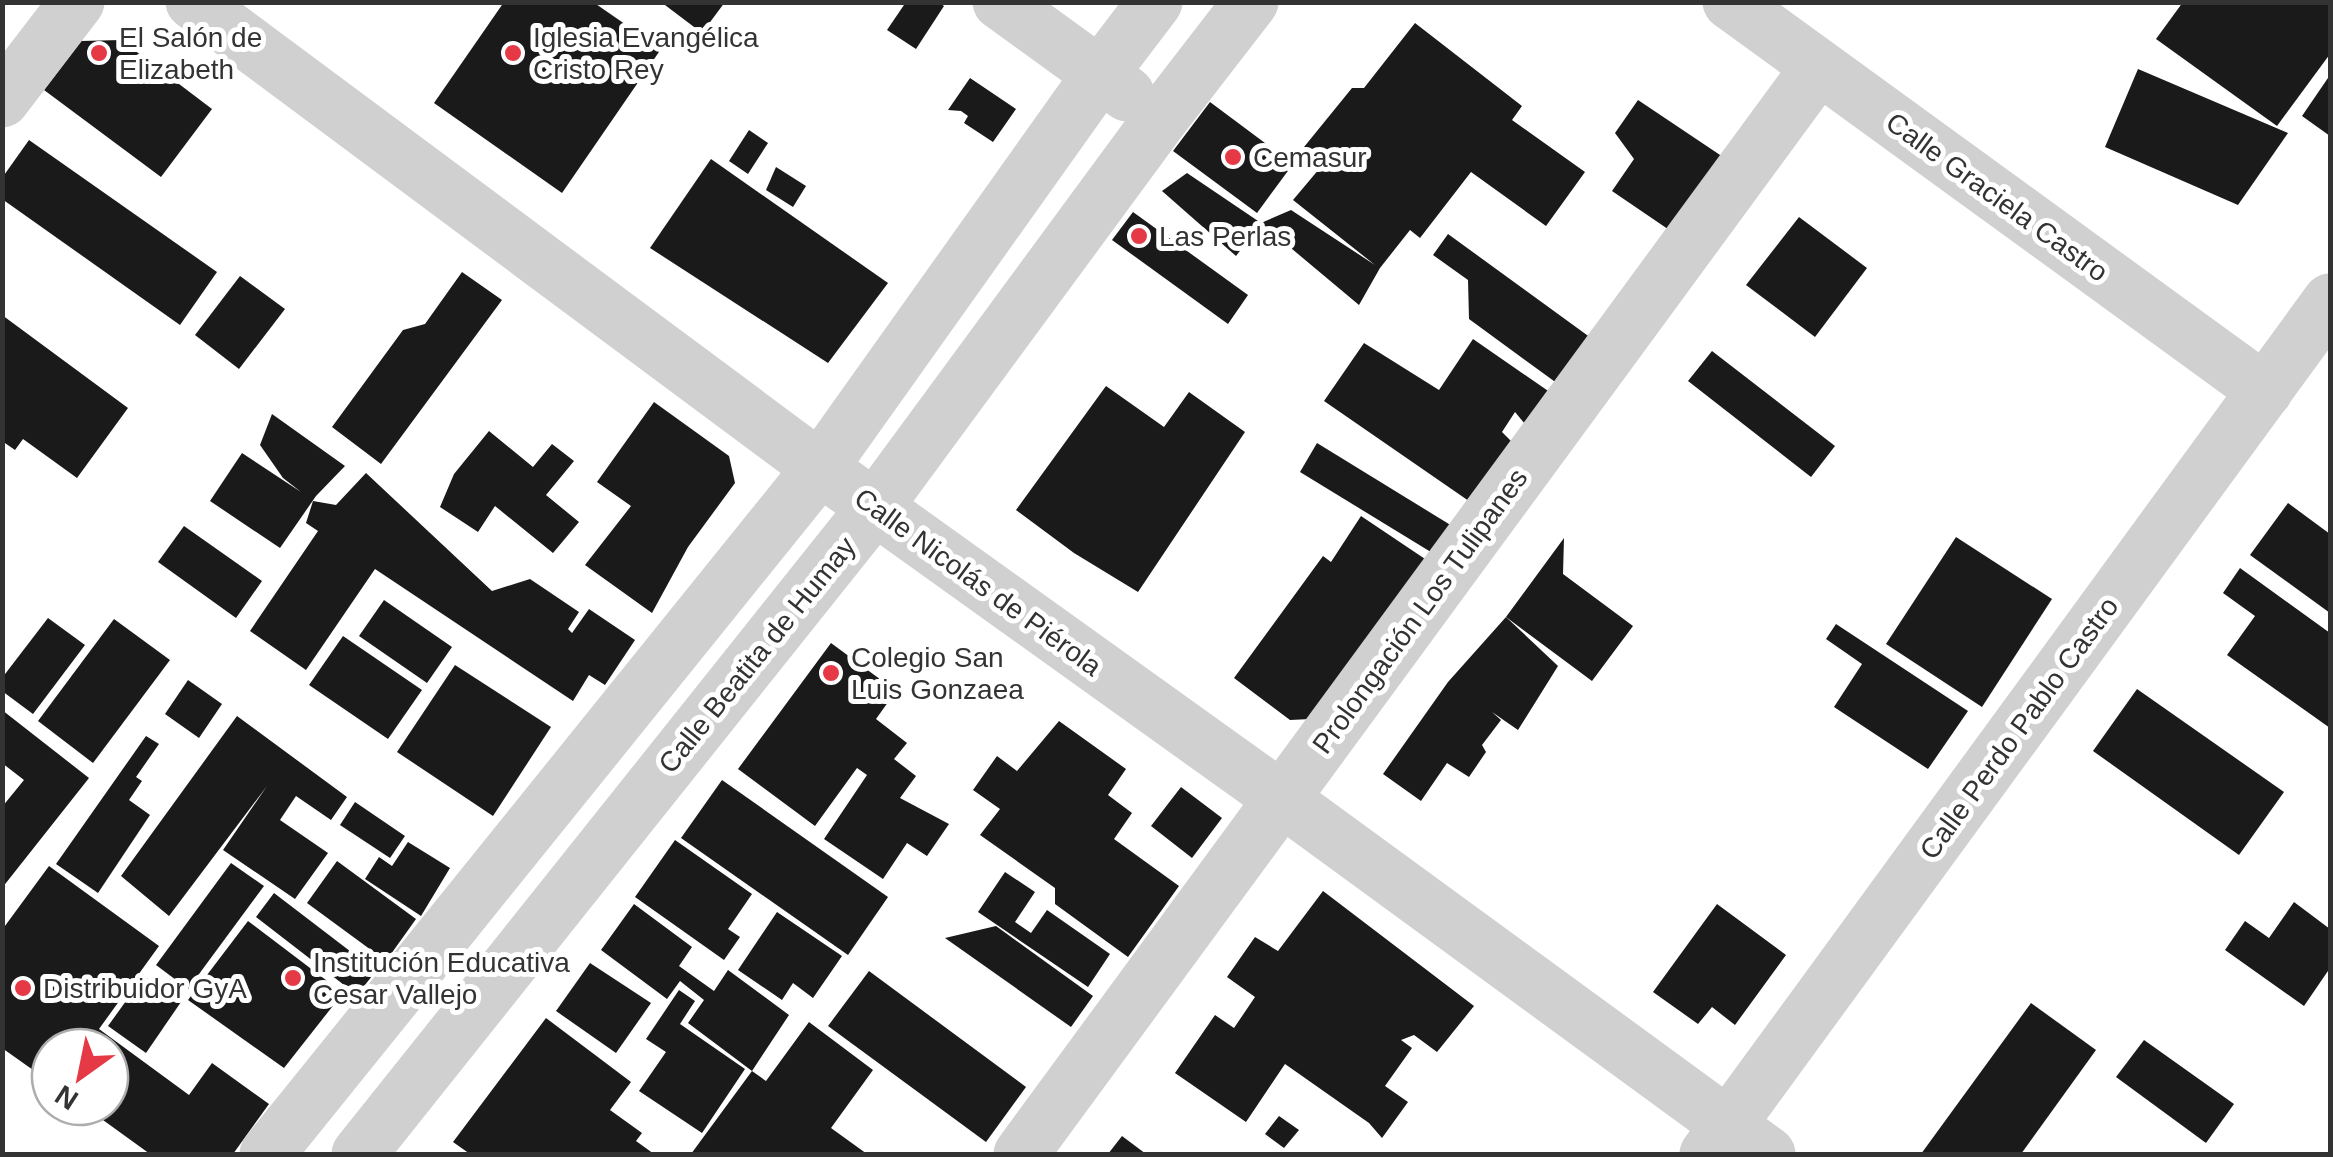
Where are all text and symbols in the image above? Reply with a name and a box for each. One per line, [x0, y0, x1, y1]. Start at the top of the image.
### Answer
place label: El Salón de Elizabeth [119, 22, 262, 85]
place label: Iglesia Evangélica Cristo Rey [533, 22, 759, 85]
marker: El Salón de Elizabeth [88, 42, 110, 64]
marker: Iglesia Evangélica Cristo Rey [502, 42, 524, 64]
street label: Calle Graciela Castro [1880, 106, 2114, 288]
place label: Cemasur [1253, 142, 1367, 173]
marker: Cemasur [1222, 146, 1244, 168]
place label: Las Perlas [1159, 221, 1291, 252]
marker: Las Perlas [1128, 225, 1150, 247]
street label: Prolongación Los Tulipanes [1306, 463, 1534, 759]
street label: Calle Nicolás de Piérola [849, 482, 1108, 682]
street label: Calle Beatita de Humay [652, 531, 862, 779]
street label: Calle Perdo Pablo Castro [1914, 591, 2124, 865]
place label: Colegio San Luis Gonzaea [851, 642, 1024, 705]
marker: Colegio San Luis Gonzaea [820, 662, 842, 684]
place label: Institución Educativa Cesar Vallejo [313, 947, 570, 1010]
marker: Institución Educativa Cesar Vallejo [282, 967, 304, 989]
place label: Distribuidor GyA [43, 973, 247, 1004]
marker: Distribuidor GyA [12, 977, 34, 999]
north arrow [30, 1027, 130, 1127]
text: N [50, 1079, 84, 1116]

